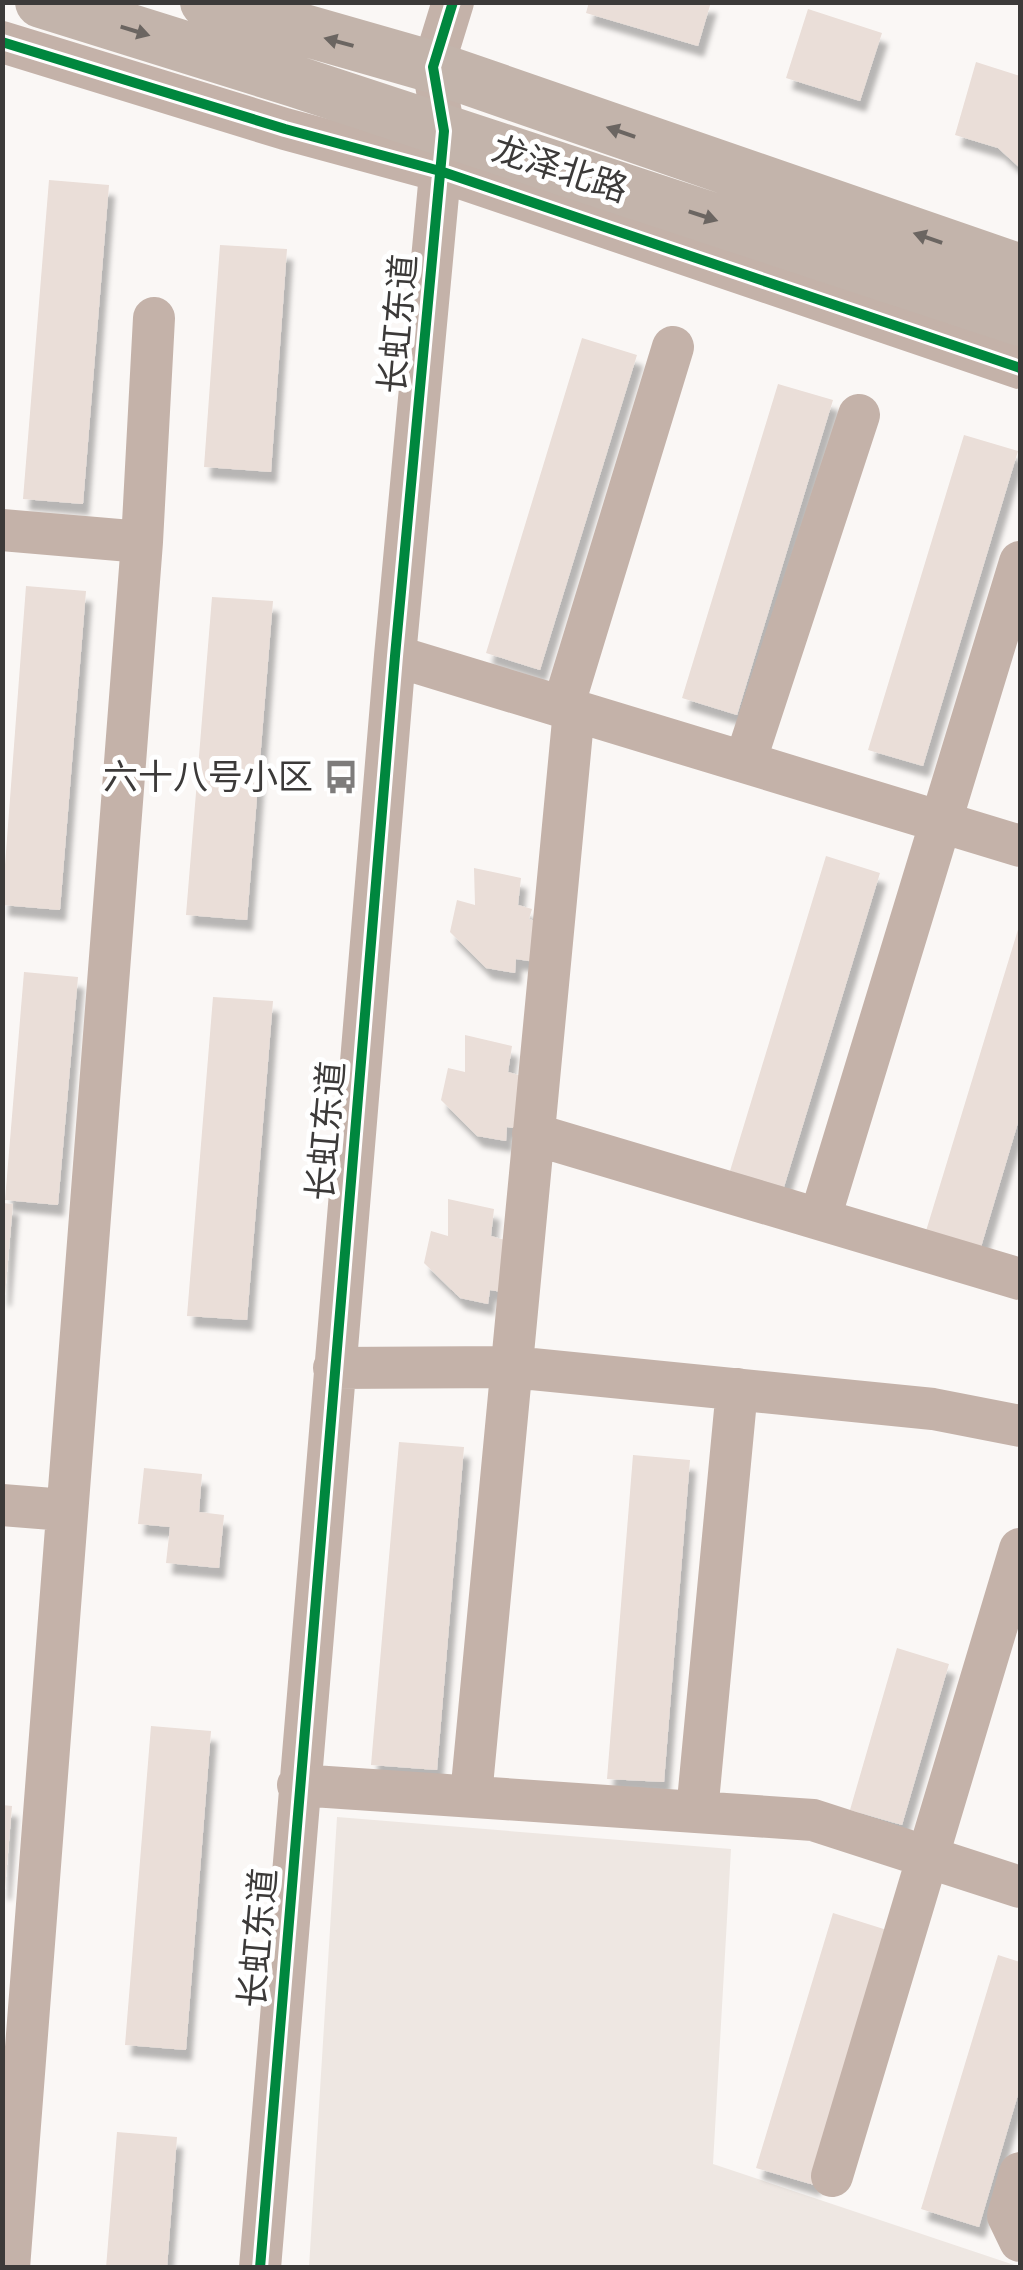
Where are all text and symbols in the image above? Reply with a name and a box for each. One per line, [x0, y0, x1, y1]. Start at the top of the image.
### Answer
one-way arrow [120, 25, 150, 40]
one-way arrow [323, 33, 354, 49]
one-way arrow [606, 124, 636, 139]
street label: 龙泽北路 [488, 127, 633, 209]
one-way arrow [688, 209, 718, 224]
one-way arrow [913, 230, 943, 245]
street label: 长虹东道 [371, 252, 423, 395]
place label: 六十八号小区 [103, 756, 313, 796]
bus stop icon: 六十八号小区 [322, 758, 360, 796]
street label: 长虹东道 [299, 1059, 351, 1202]
street label: 长虹东道 [231, 1866, 283, 2009]

